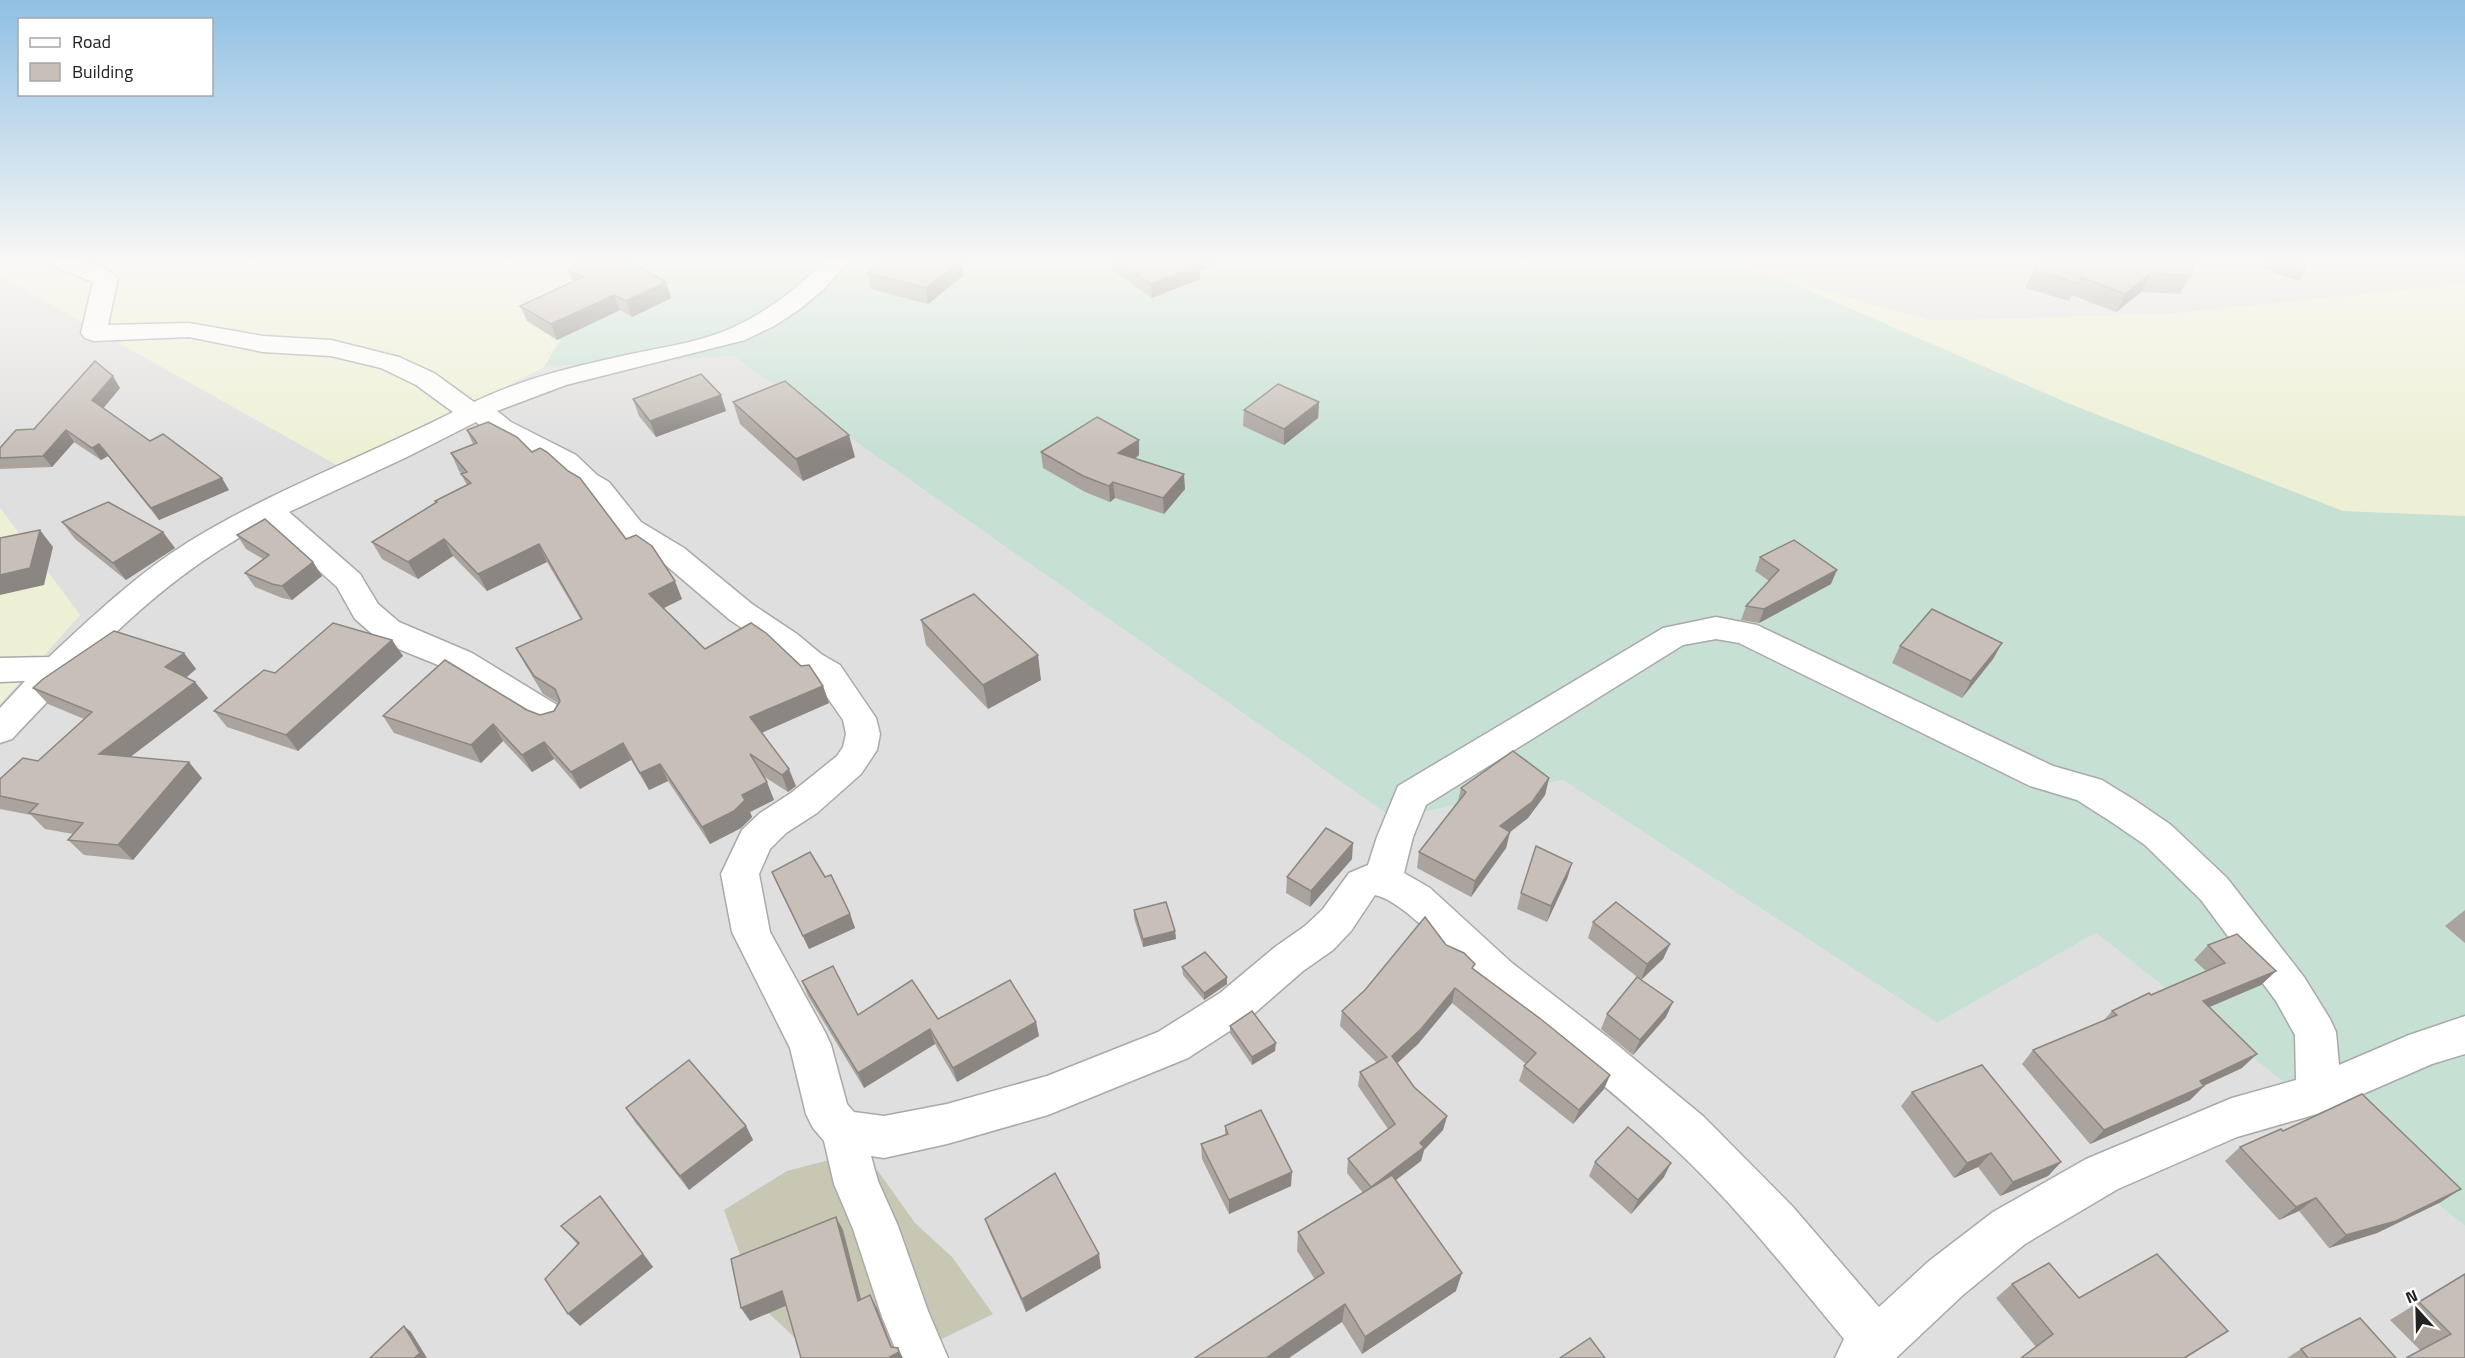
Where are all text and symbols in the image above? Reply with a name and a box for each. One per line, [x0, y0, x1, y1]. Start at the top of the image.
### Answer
legend [18, 18, 213, 96]
text: Road [72, 28, 111, 55]
text: Building [72, 58, 133, 85]
north arrow [2387, 1280, 2447, 1340]
text: N [2402, 1283, 2421, 1309]

